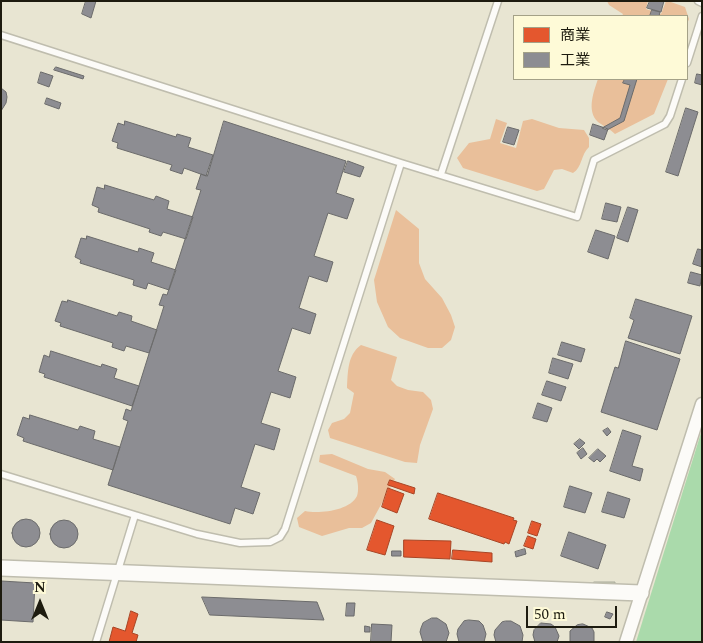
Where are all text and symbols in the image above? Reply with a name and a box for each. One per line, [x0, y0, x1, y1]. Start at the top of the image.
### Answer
legend [513, 15, 688, 80]
text: 商業 [560, 24, 590, 47]
text: 工業 [560, 49, 590, 72]
text: N [34, 577, 46, 598]
north arrow [15, 578, 65, 628]
scale bar [528, 596, 619, 628]
text: 50 m [534, 603, 566, 626]

